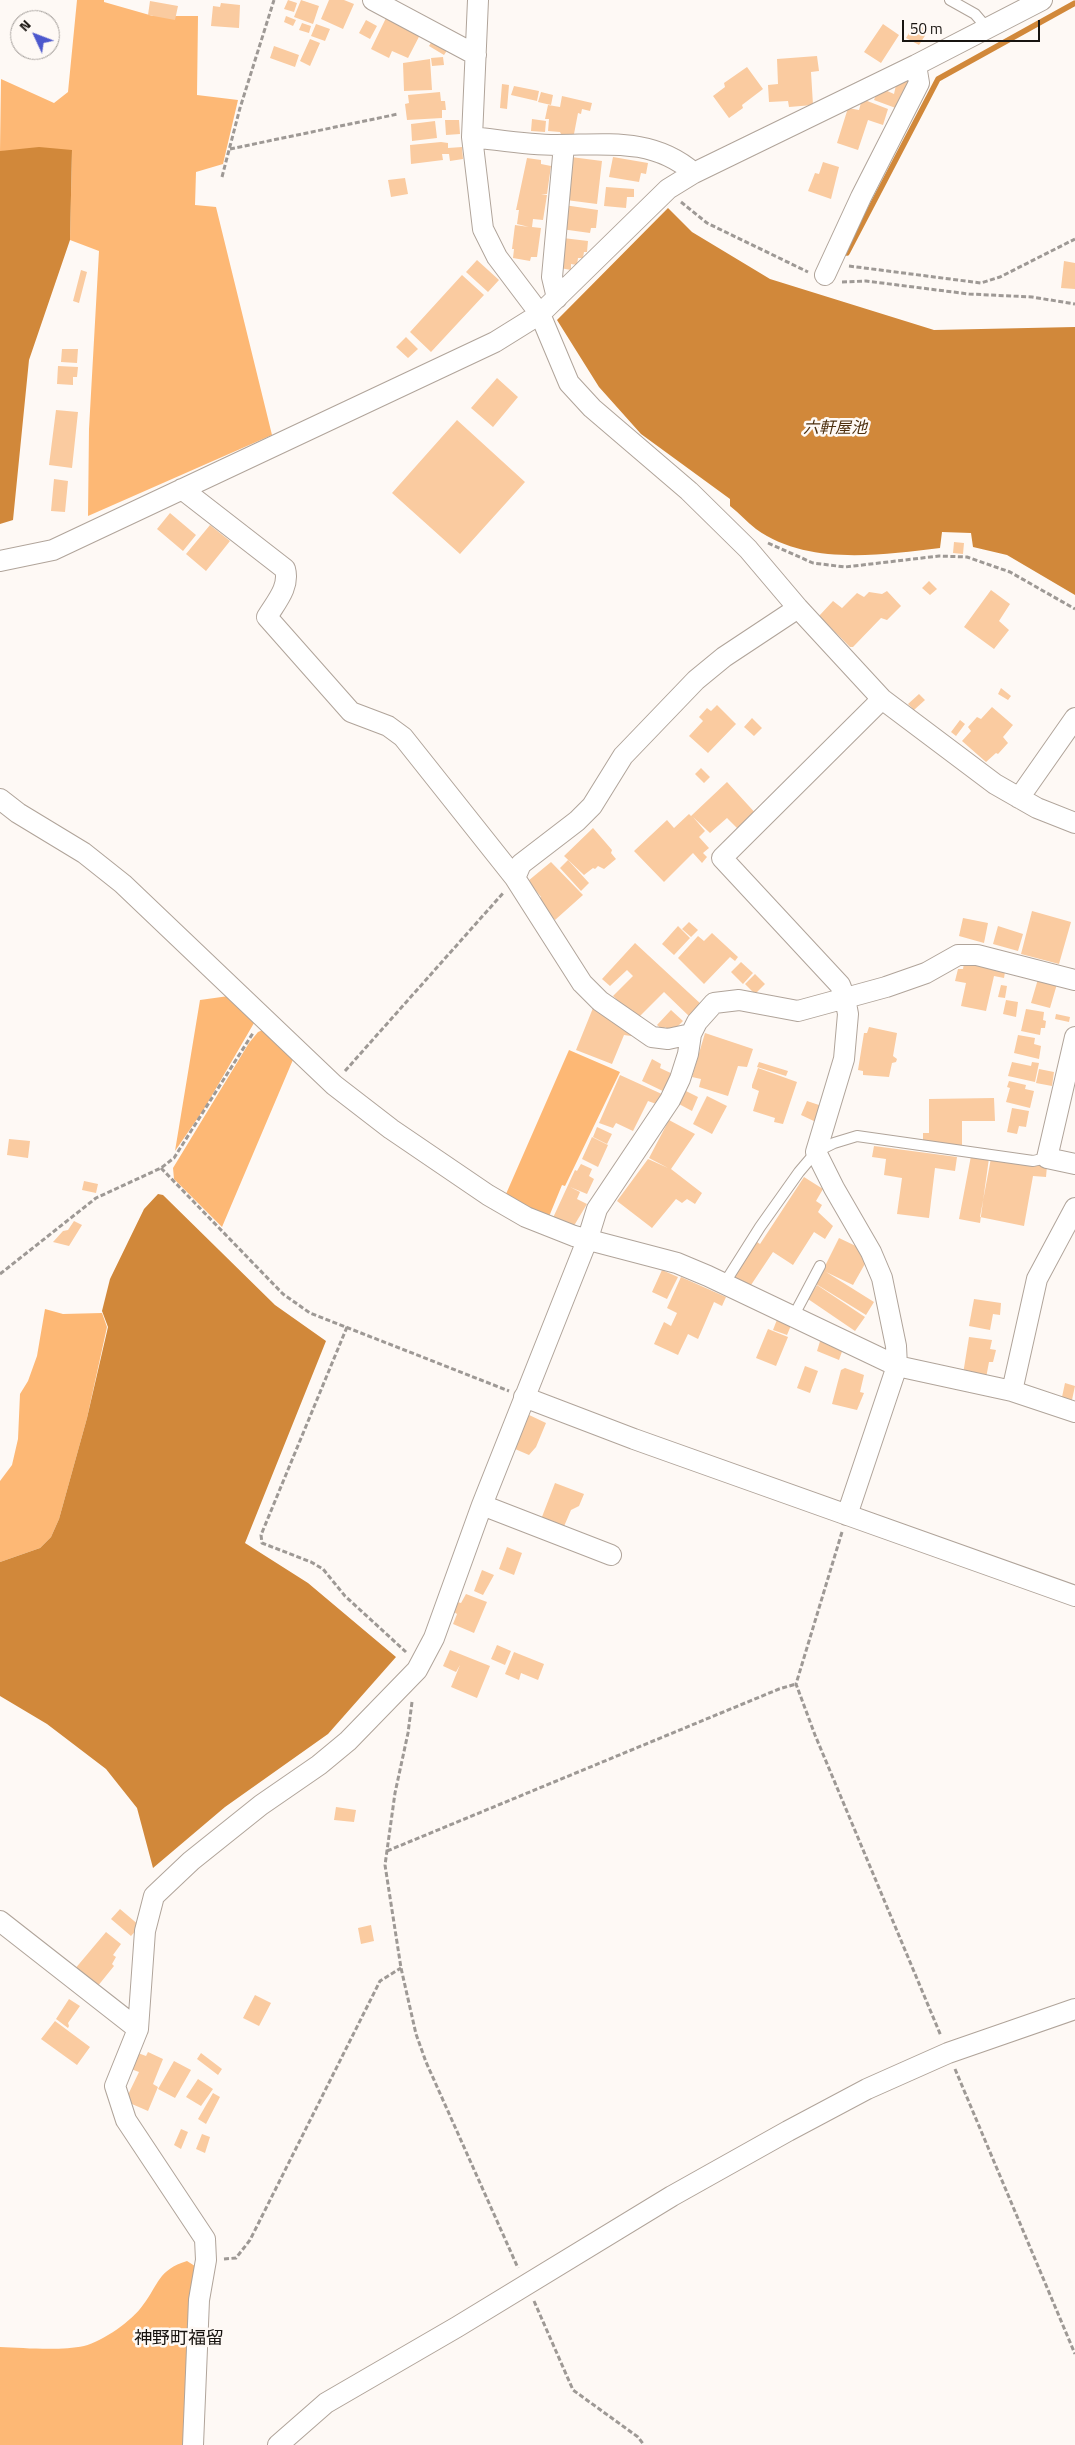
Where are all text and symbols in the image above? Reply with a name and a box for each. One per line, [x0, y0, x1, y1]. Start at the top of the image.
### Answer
north arrow [10, 10, 60, 60]
scale bar [905, 10, 1042, 42]
text: N [13, 14, 35, 36]
text: 50 m [910, 17, 943, 40]
water label: 六軒屋池 [803, 419, 867, 439]
district label: 神野町福留 [134, 2329, 224, 2351]

